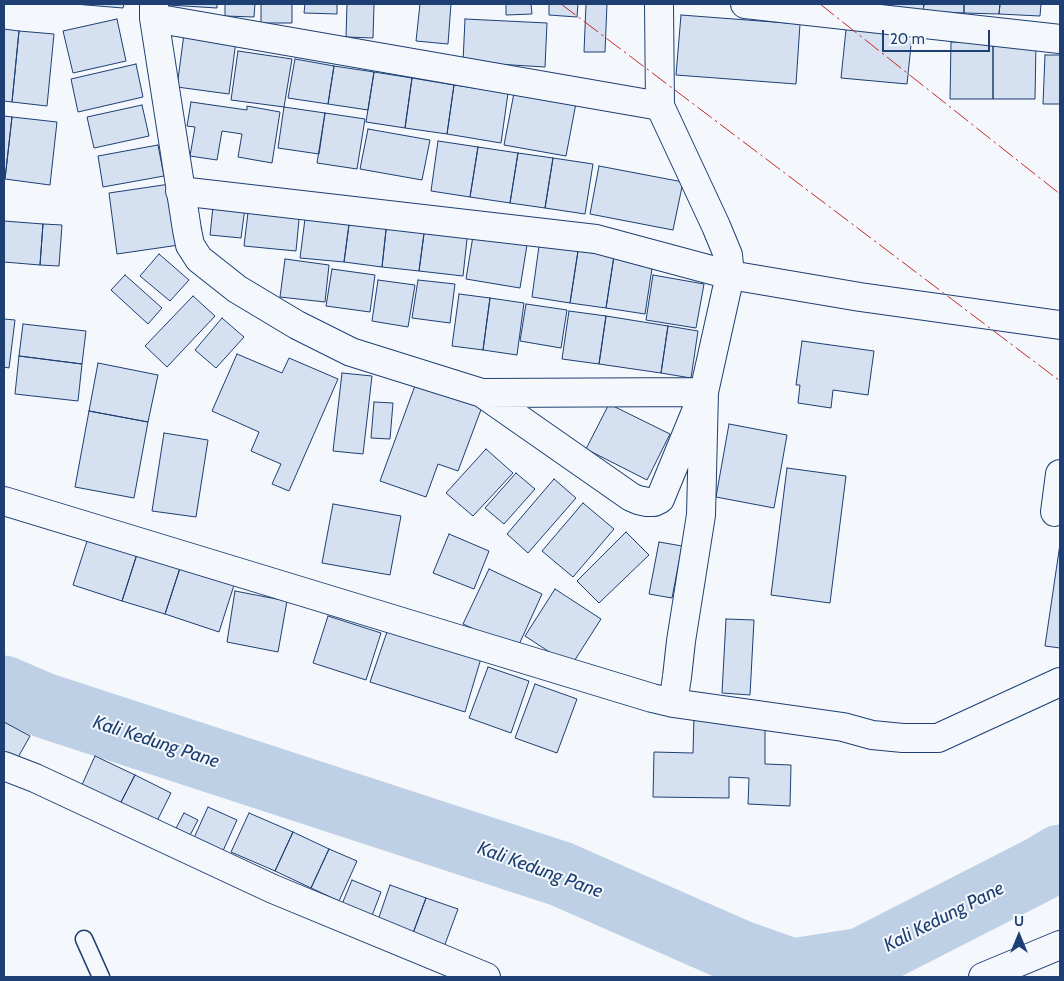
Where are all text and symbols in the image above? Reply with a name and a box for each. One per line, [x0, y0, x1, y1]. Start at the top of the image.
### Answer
scale bar [884, 20, 992, 52]
text: 20 m [890, 30, 925, 48]
water label: Kali Kedung Pane [90, 711, 222, 773]
water label: Kali Kedung Pane [474, 837, 606, 903]
water label: Kali Kedung Pane [880, 877, 1008, 957]
north arrow [994, 911, 1044, 961]
text: U [1014, 912, 1024, 930]

